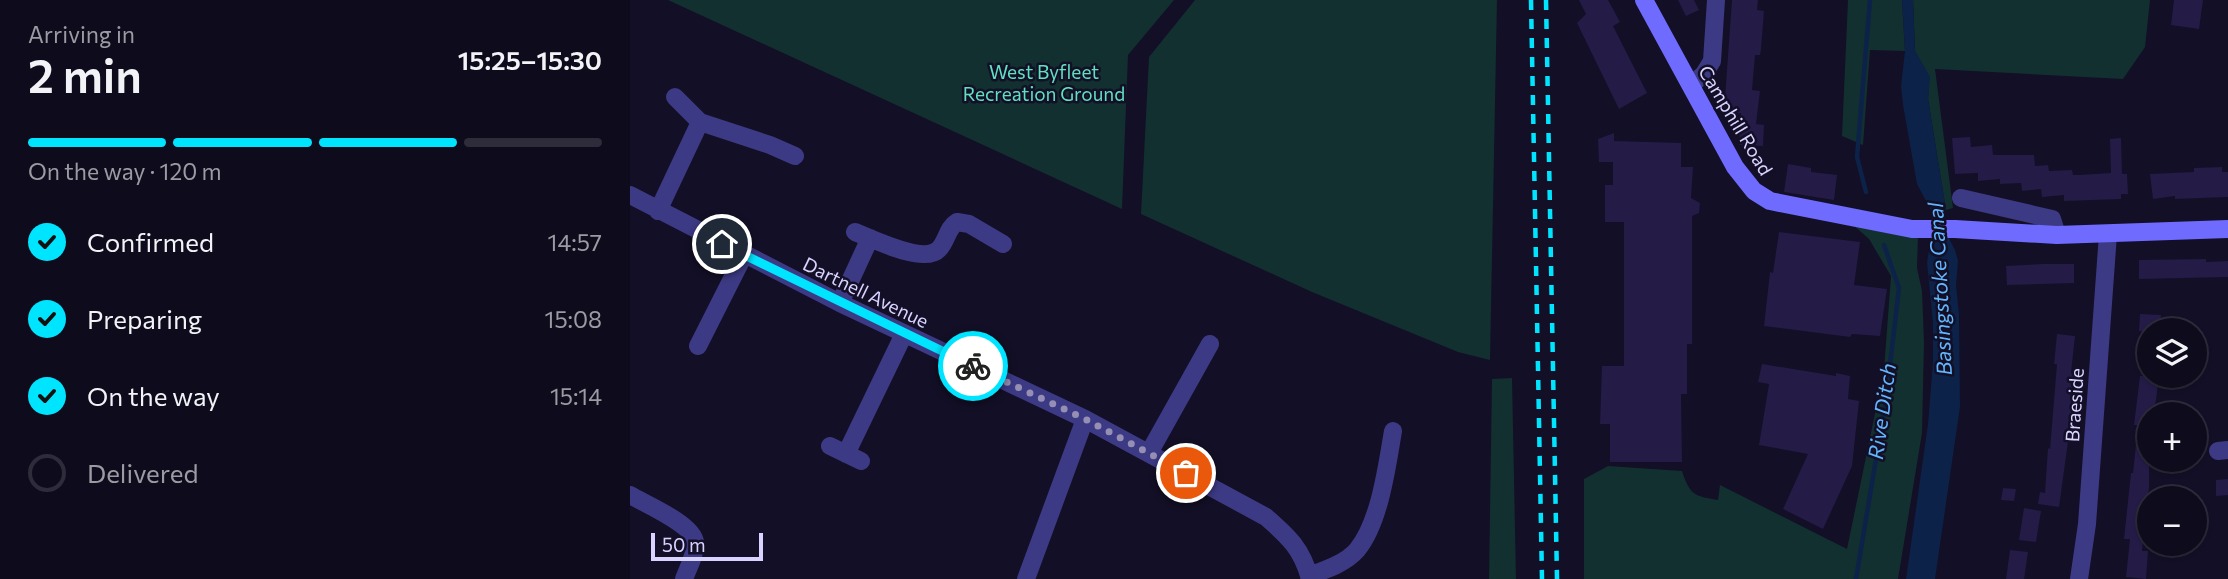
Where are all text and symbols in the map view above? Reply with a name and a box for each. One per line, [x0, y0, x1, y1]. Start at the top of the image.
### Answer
text: Arriving in [28, 20, 135, 48]
text: 15:25–15:30 [458, 44, 602, 75]
text: 2 min [28, 46, 142, 102]
park label: West Byfleet Recreation Ground [963, 60, 1125, 105]
street label: Camphill Road [1694, 61, 1778, 179]
text: On the way · 120 m [28, 157, 222, 185]
water label: Basingstoke Canal [1922, 201, 1956, 376]
pin [692, 214, 752, 274]
icon: check [28, 223, 66, 261]
icon: home [703, 225, 741, 263]
text: Confirmed [87, 226, 214, 257]
text: 14:57 [548, 228, 602, 256]
street label: Dartnell Avenue [799, 252, 933, 332]
icon: check [28, 300, 66, 338]
text: Preparing [87, 303, 202, 334]
text: 15:08 [545, 305, 602, 333]
map controls [2137, 318, 2207, 556]
button: layers [2137, 318, 2207, 388]
courier [938, 331, 1008, 401]
icon: bike [954, 347, 992, 385]
water label: Rive Ditch [1862, 361, 1900, 461]
street label: Braeside [2060, 367, 2088, 443]
icon: check [28, 377, 66, 415]
text: On the way [87, 380, 220, 411]
text: 15:14 [550, 382, 602, 410]
button: + [2137, 402, 2207, 472]
pin [1156, 443, 1216, 503]
icon: bag [1167, 454, 1205, 492]
text: Delivered [87, 457, 198, 488]
button: − [2137, 486, 2207, 556]
scale bar [651, 530, 763, 562]
text: 50 m [662, 533, 706, 556]

